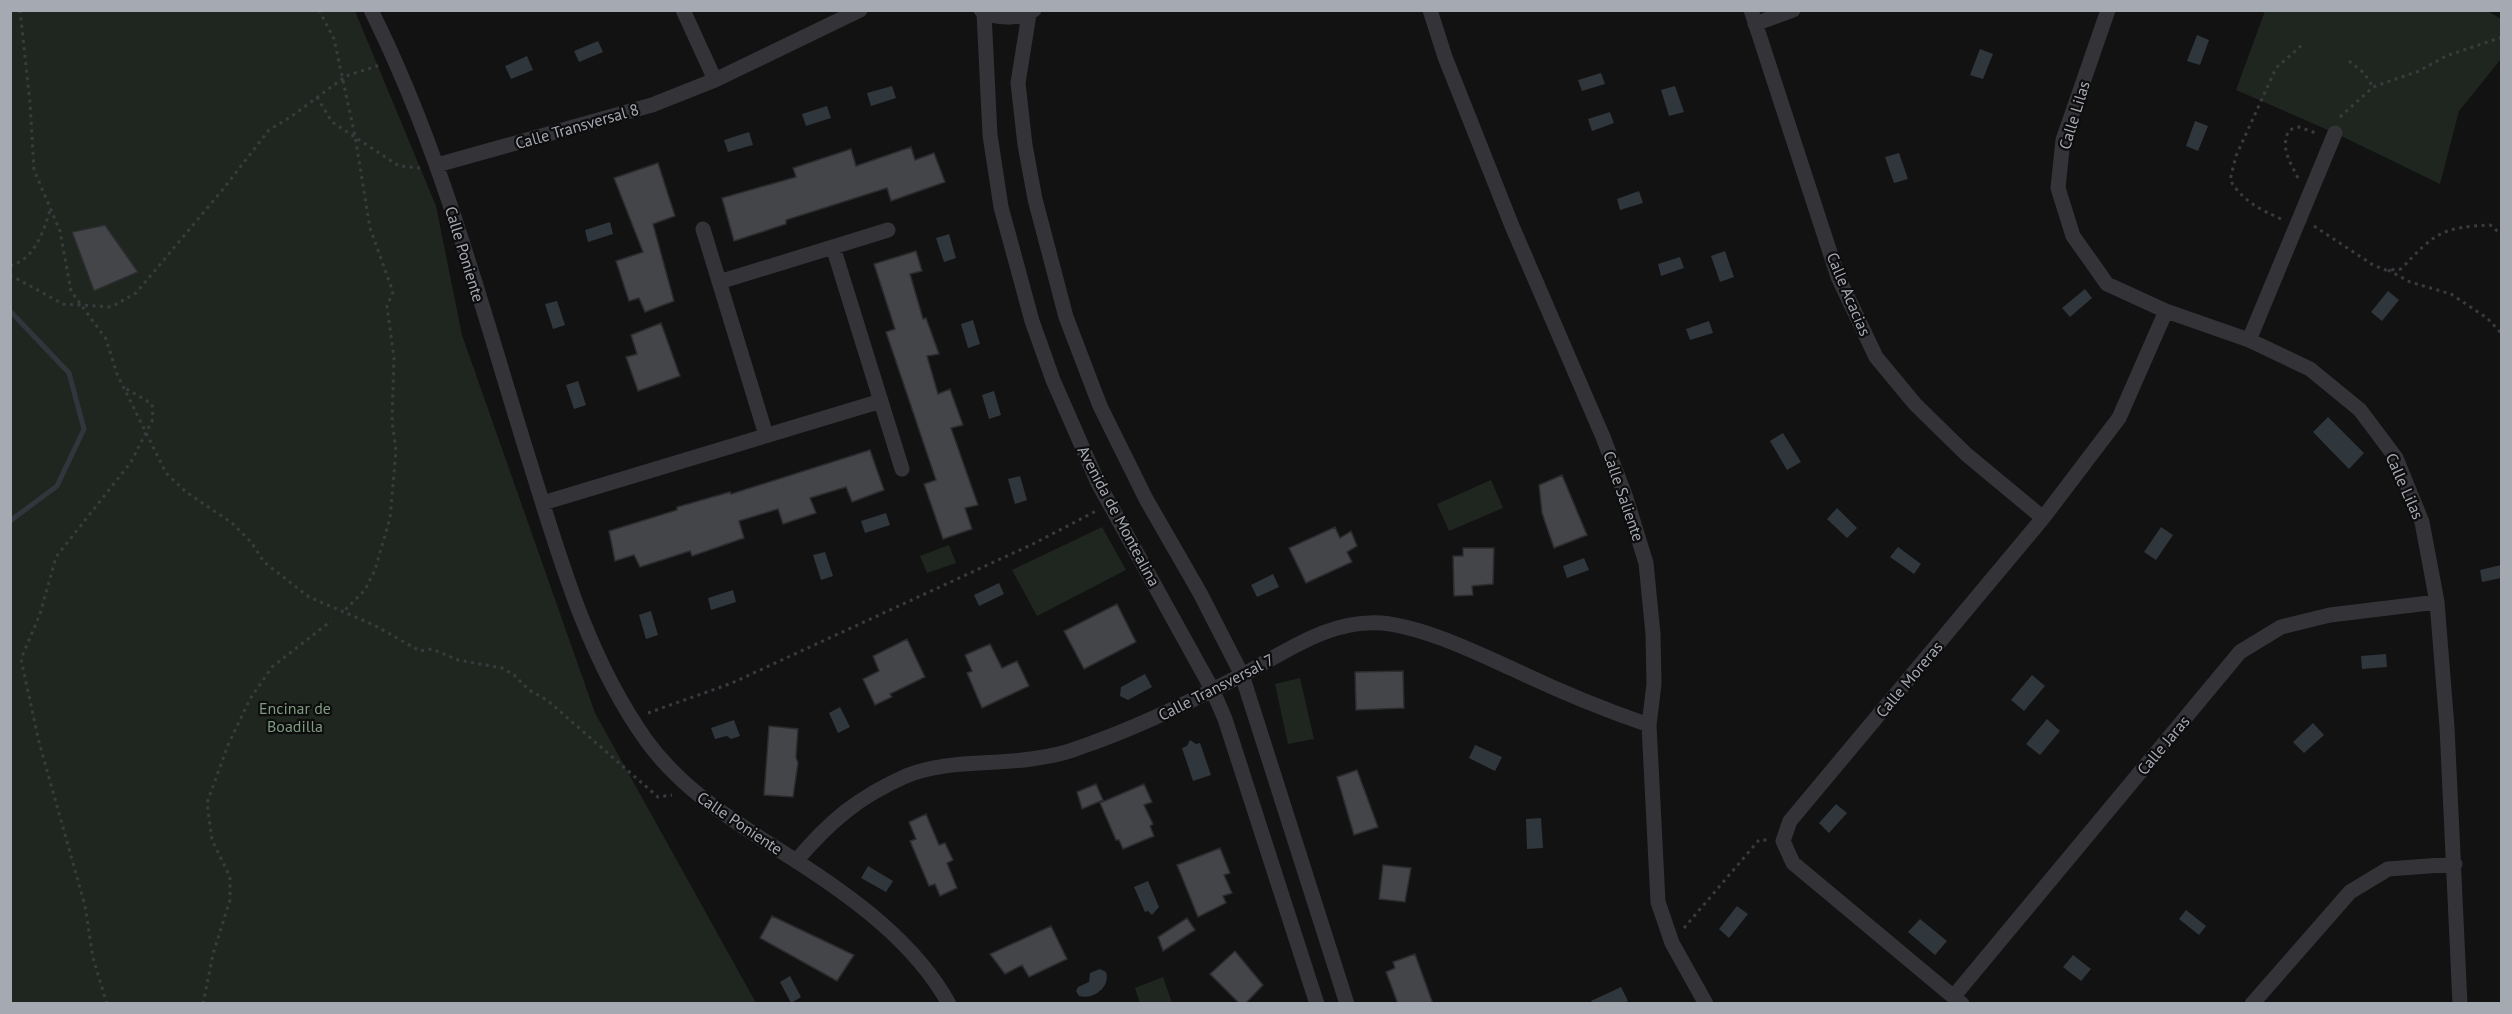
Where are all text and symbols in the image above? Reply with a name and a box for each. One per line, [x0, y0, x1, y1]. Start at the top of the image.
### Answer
street label: Calle Lilas [2054, 78, 2094, 152]
street label: Calle Transversal 8 [513, 99, 641, 153]
street label: Calle Poniente [441, 204, 489, 304]
street label: Calle Acacias [1823, 249, 1876, 339]
street label: Avenida de Montealina [1073, 442, 1165, 590]
street label: Calle Saliente [1599, 448, 1649, 544]
street label: Calle Lilas [2382, 450, 2429, 522]
street label: Calle Moreras [1871, 637, 1947, 721]
street label: Calle Transversal 7 [1155, 649, 1277, 725]
park label: Encinar de Boadilla [259, 698, 331, 736]
street label: Calle Jaras [2132, 711, 2194, 779]
street label: Calle Poniente [693, 787, 787, 859]

